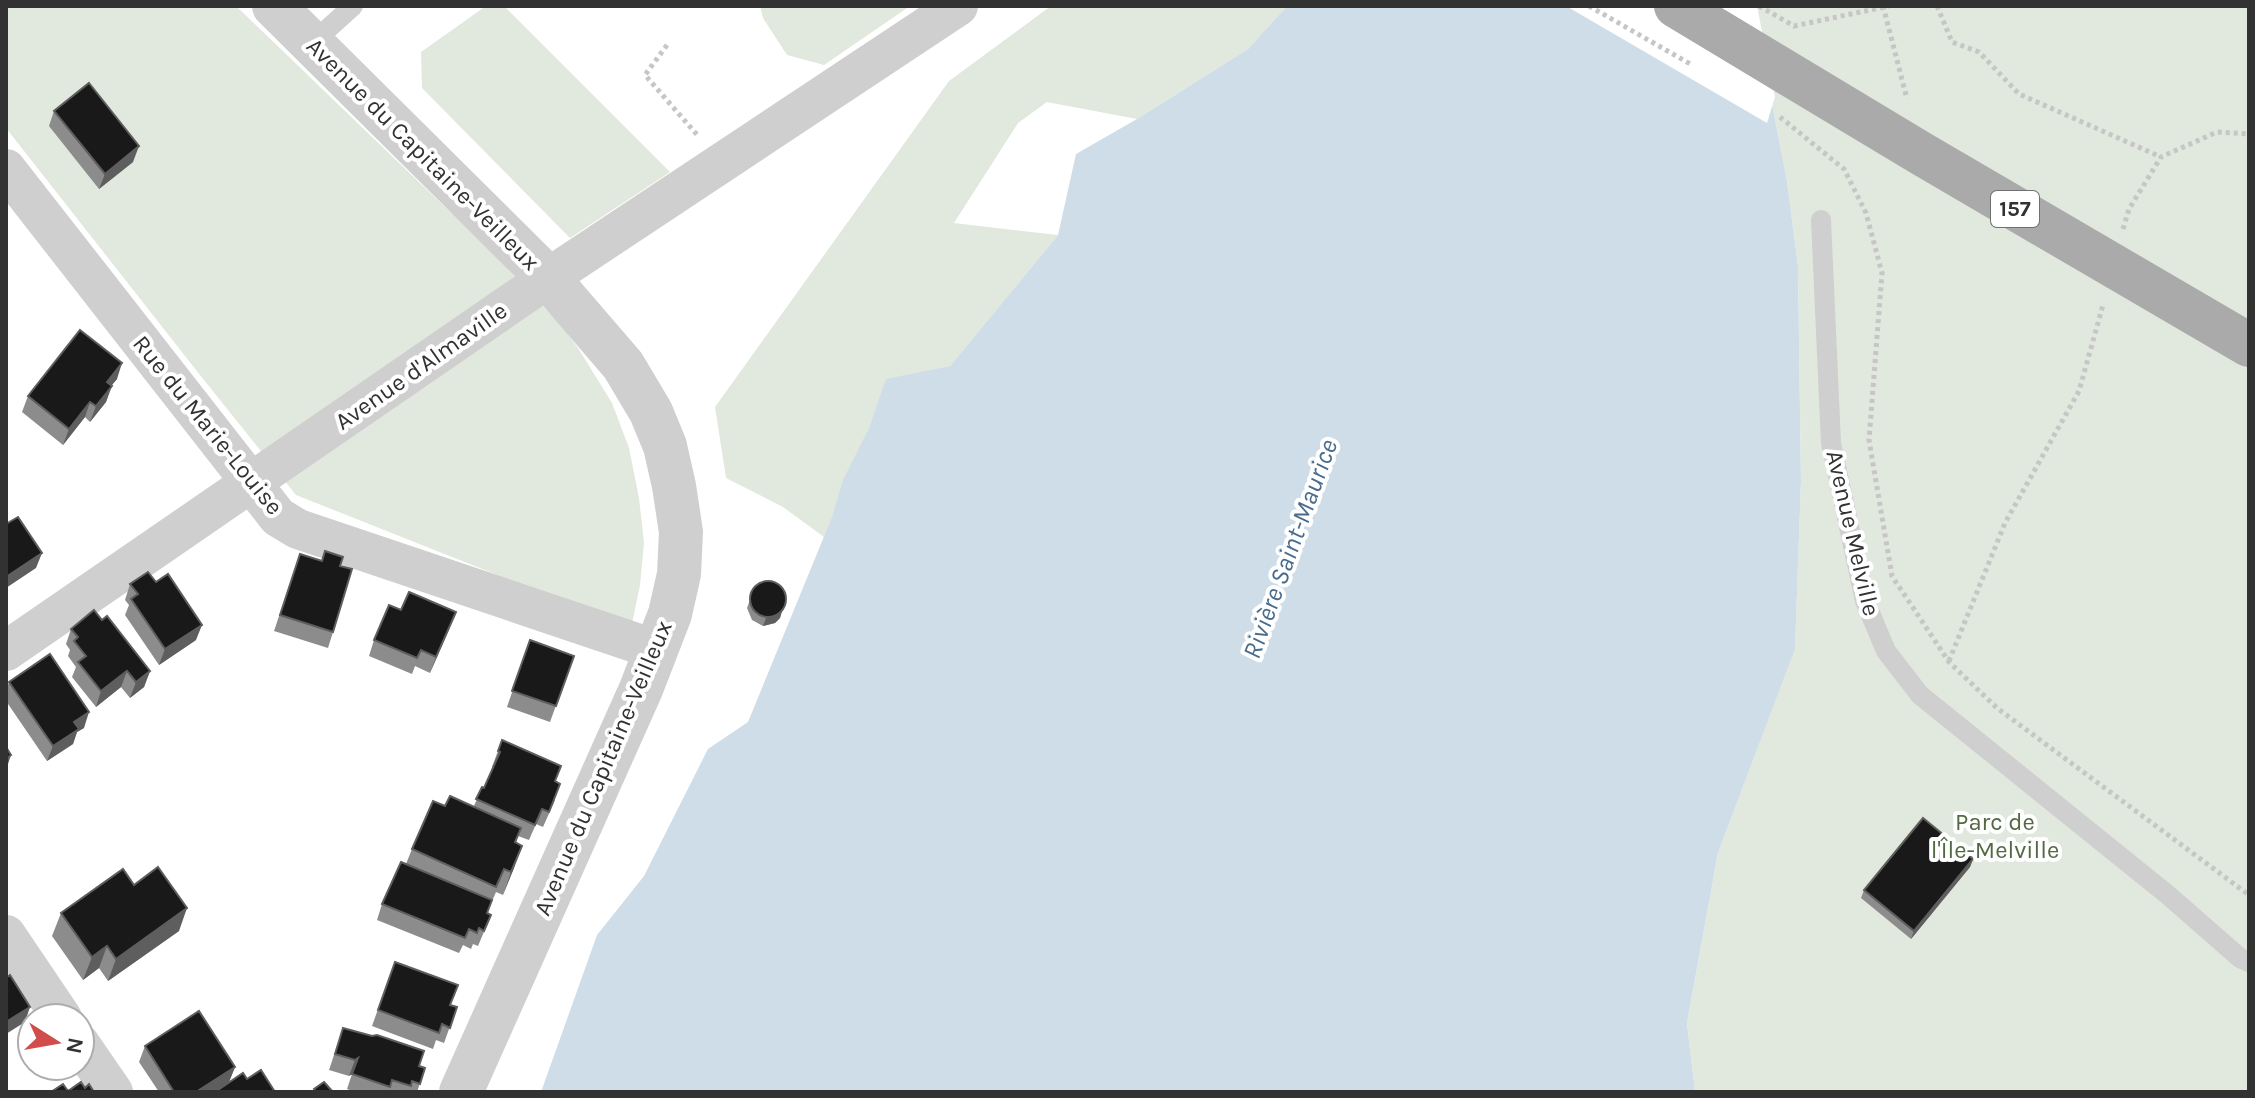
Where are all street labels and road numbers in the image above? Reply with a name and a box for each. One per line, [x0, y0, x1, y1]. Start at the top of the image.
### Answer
street label: Avenue du Capitaine-Veilleux [301, 32, 545, 276]
road number: 157 [1991, 191, 2039, 227]
street label: Avenue d'Almaville [330, 296, 512, 436]
street label: Rue du Marie-Louise [127, 330, 289, 520]
street label: Avenue Melville [1820, 447, 1886, 619]
street label: Avenue du Capitaine-Veilleux [528, 616, 678, 920]

